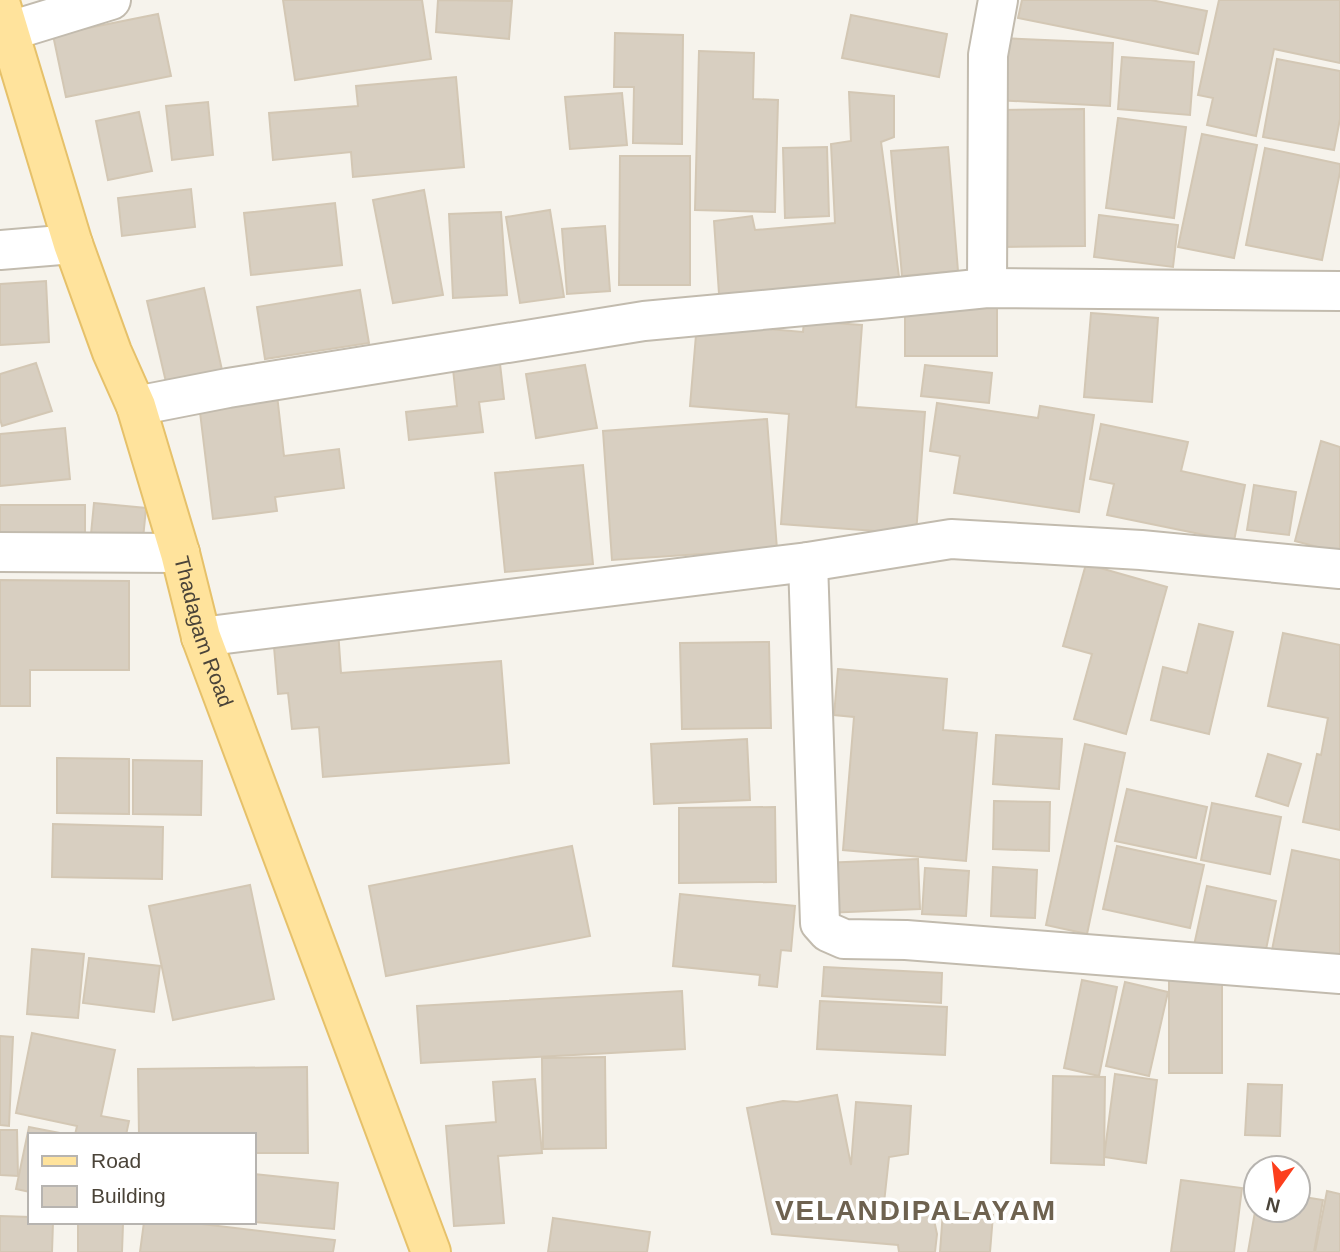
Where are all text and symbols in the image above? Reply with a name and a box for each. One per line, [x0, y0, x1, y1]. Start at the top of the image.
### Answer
street label: Thadagam Road [170, 554, 238, 710]
legend [28, 1133, 256, 1224]
text: Road [91, 1149, 141, 1172]
north arrow [1242, 1154, 1312, 1224]
text: Building [91, 1184, 166, 1207]
text: N [1264, 1193, 1282, 1217]
district label: VELANDIPALAYAM [775, 1195, 1057, 1226]

